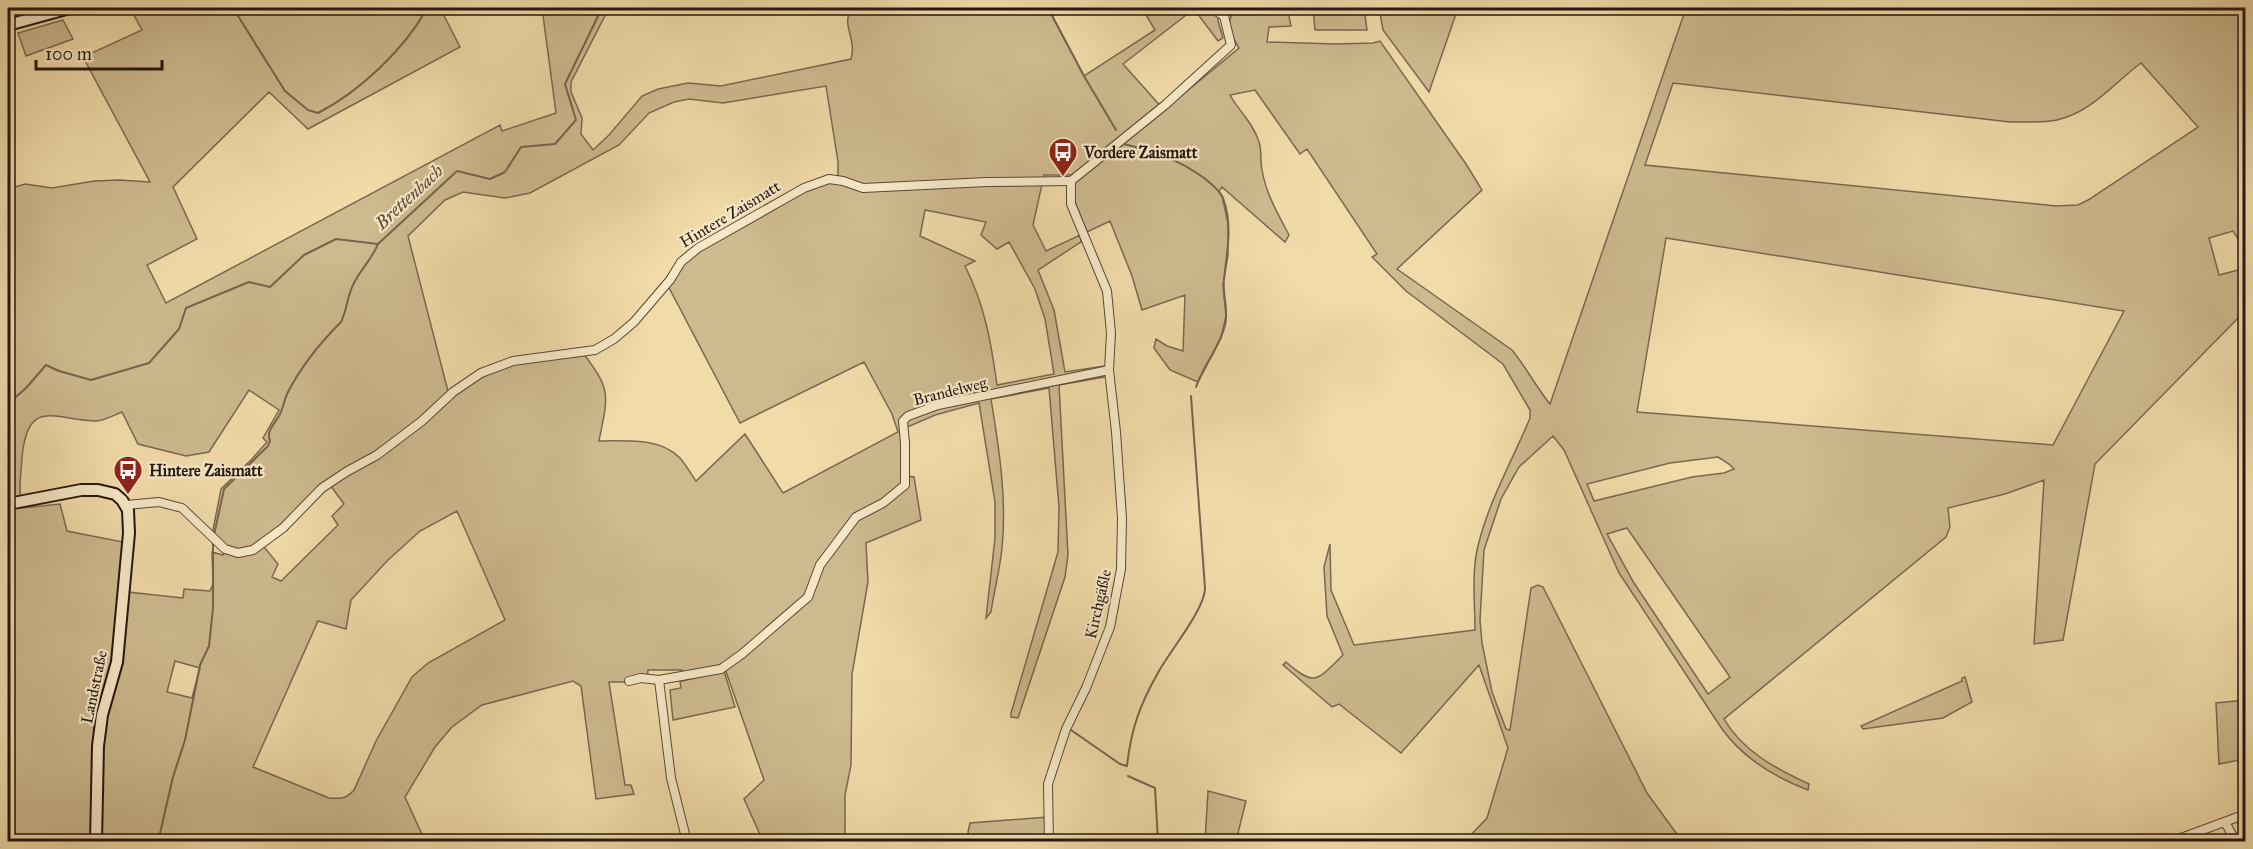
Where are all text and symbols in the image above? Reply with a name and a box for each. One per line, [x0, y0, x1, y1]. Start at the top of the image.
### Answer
scale bar [36, 33, 162, 71]
text: 100 m [45, 43, 92, 65]
bus stop icon: Vordere Zaismatt [1047, 136, 1079, 178]
place label: Vordere Zaismatt [1083, 143, 1198, 162]
water label: Brettenbach [370, 160, 448, 235]
street label: Hintere Zaismatt [676, 176, 784, 251]
street label: Brandelweg [911, 373, 990, 410]
bus stop icon: Hintere Zaismatt [112, 454, 144, 496]
place label: Hintere Zaismatt [149, 461, 263, 480]
street label: Kirchgäßle [1081, 567, 1116, 641]
street label: Landstraße [77, 648, 111, 725]

